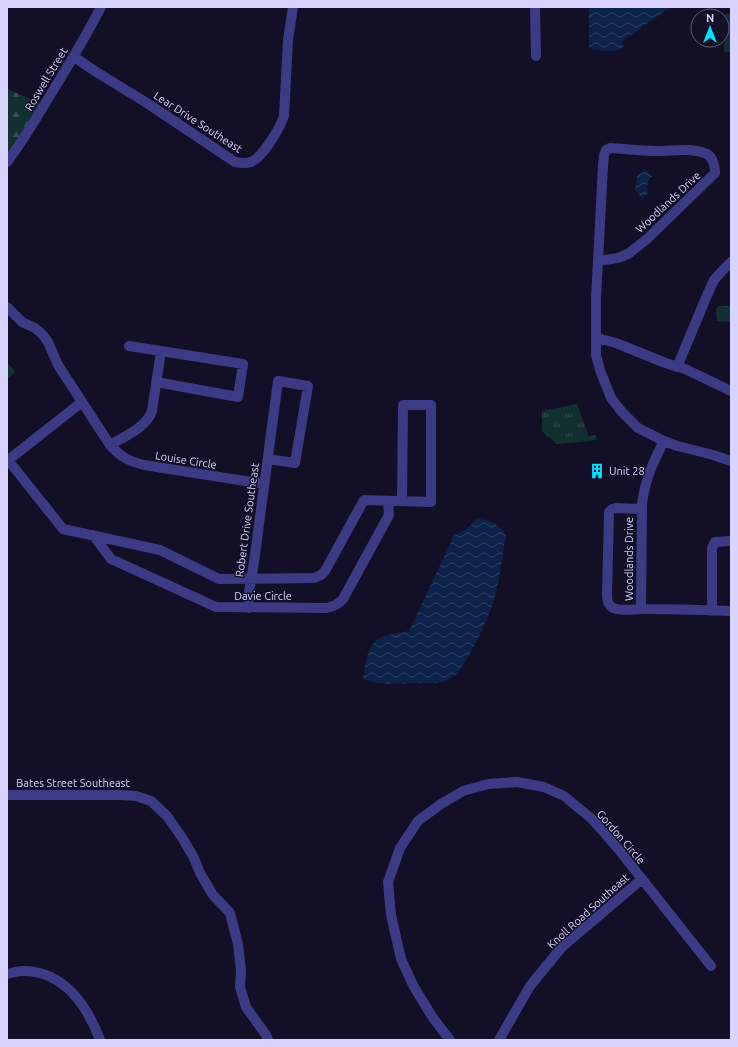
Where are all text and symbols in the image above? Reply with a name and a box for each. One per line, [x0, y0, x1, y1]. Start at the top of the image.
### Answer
north arrow [690, 8, 730, 48]
text: N [706, 12, 714, 24]
street label: Roswell Street [22, 45, 70, 113]
street label: Lear Drive Southeast [152, 89, 245, 155]
street label: Woodlands Drive [633, 169, 703, 235]
street label: Louise Circle [154, 449, 218, 471]
street label: Robert Drive Southeast [233, 461, 261, 578]
building icon: Unit 28 [588, 462, 606, 480]
place label: Unit 28 [609, 465, 645, 477]
street label: Woodlands Drive [623, 517, 635, 601]
street label: Davie Circle [234, 590, 292, 602]
street label: Bates Street Southeast [16, 777, 130, 789]
street label: Gordon Circle [594, 808, 648, 866]
street label: Knoll Road Southeast [545, 871, 632, 951]

